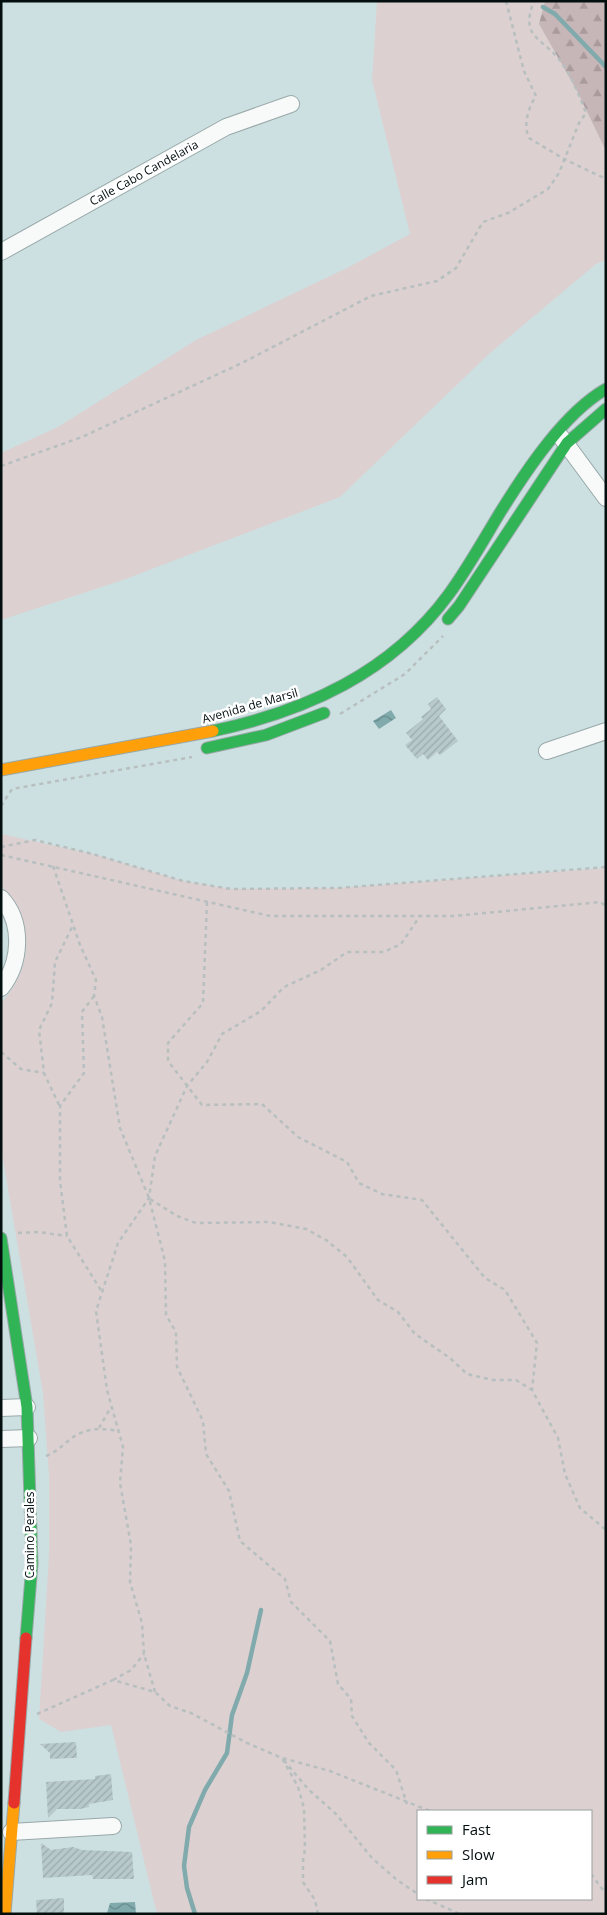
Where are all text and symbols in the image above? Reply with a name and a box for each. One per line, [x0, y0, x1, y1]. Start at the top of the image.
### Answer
street label: Calle Cabo Candelaria [86, 136, 201, 210]
street label: Avenida de Marsil [200, 684, 300, 727]
street label: Camino Perales [21, 1491, 38, 1579]
legend [417, 1810, 592, 1900]
text: Fast [462, 1819, 491, 1839]
text: Slow [462, 1844, 495, 1864]
text: Jam [460, 1869, 488, 1889]

